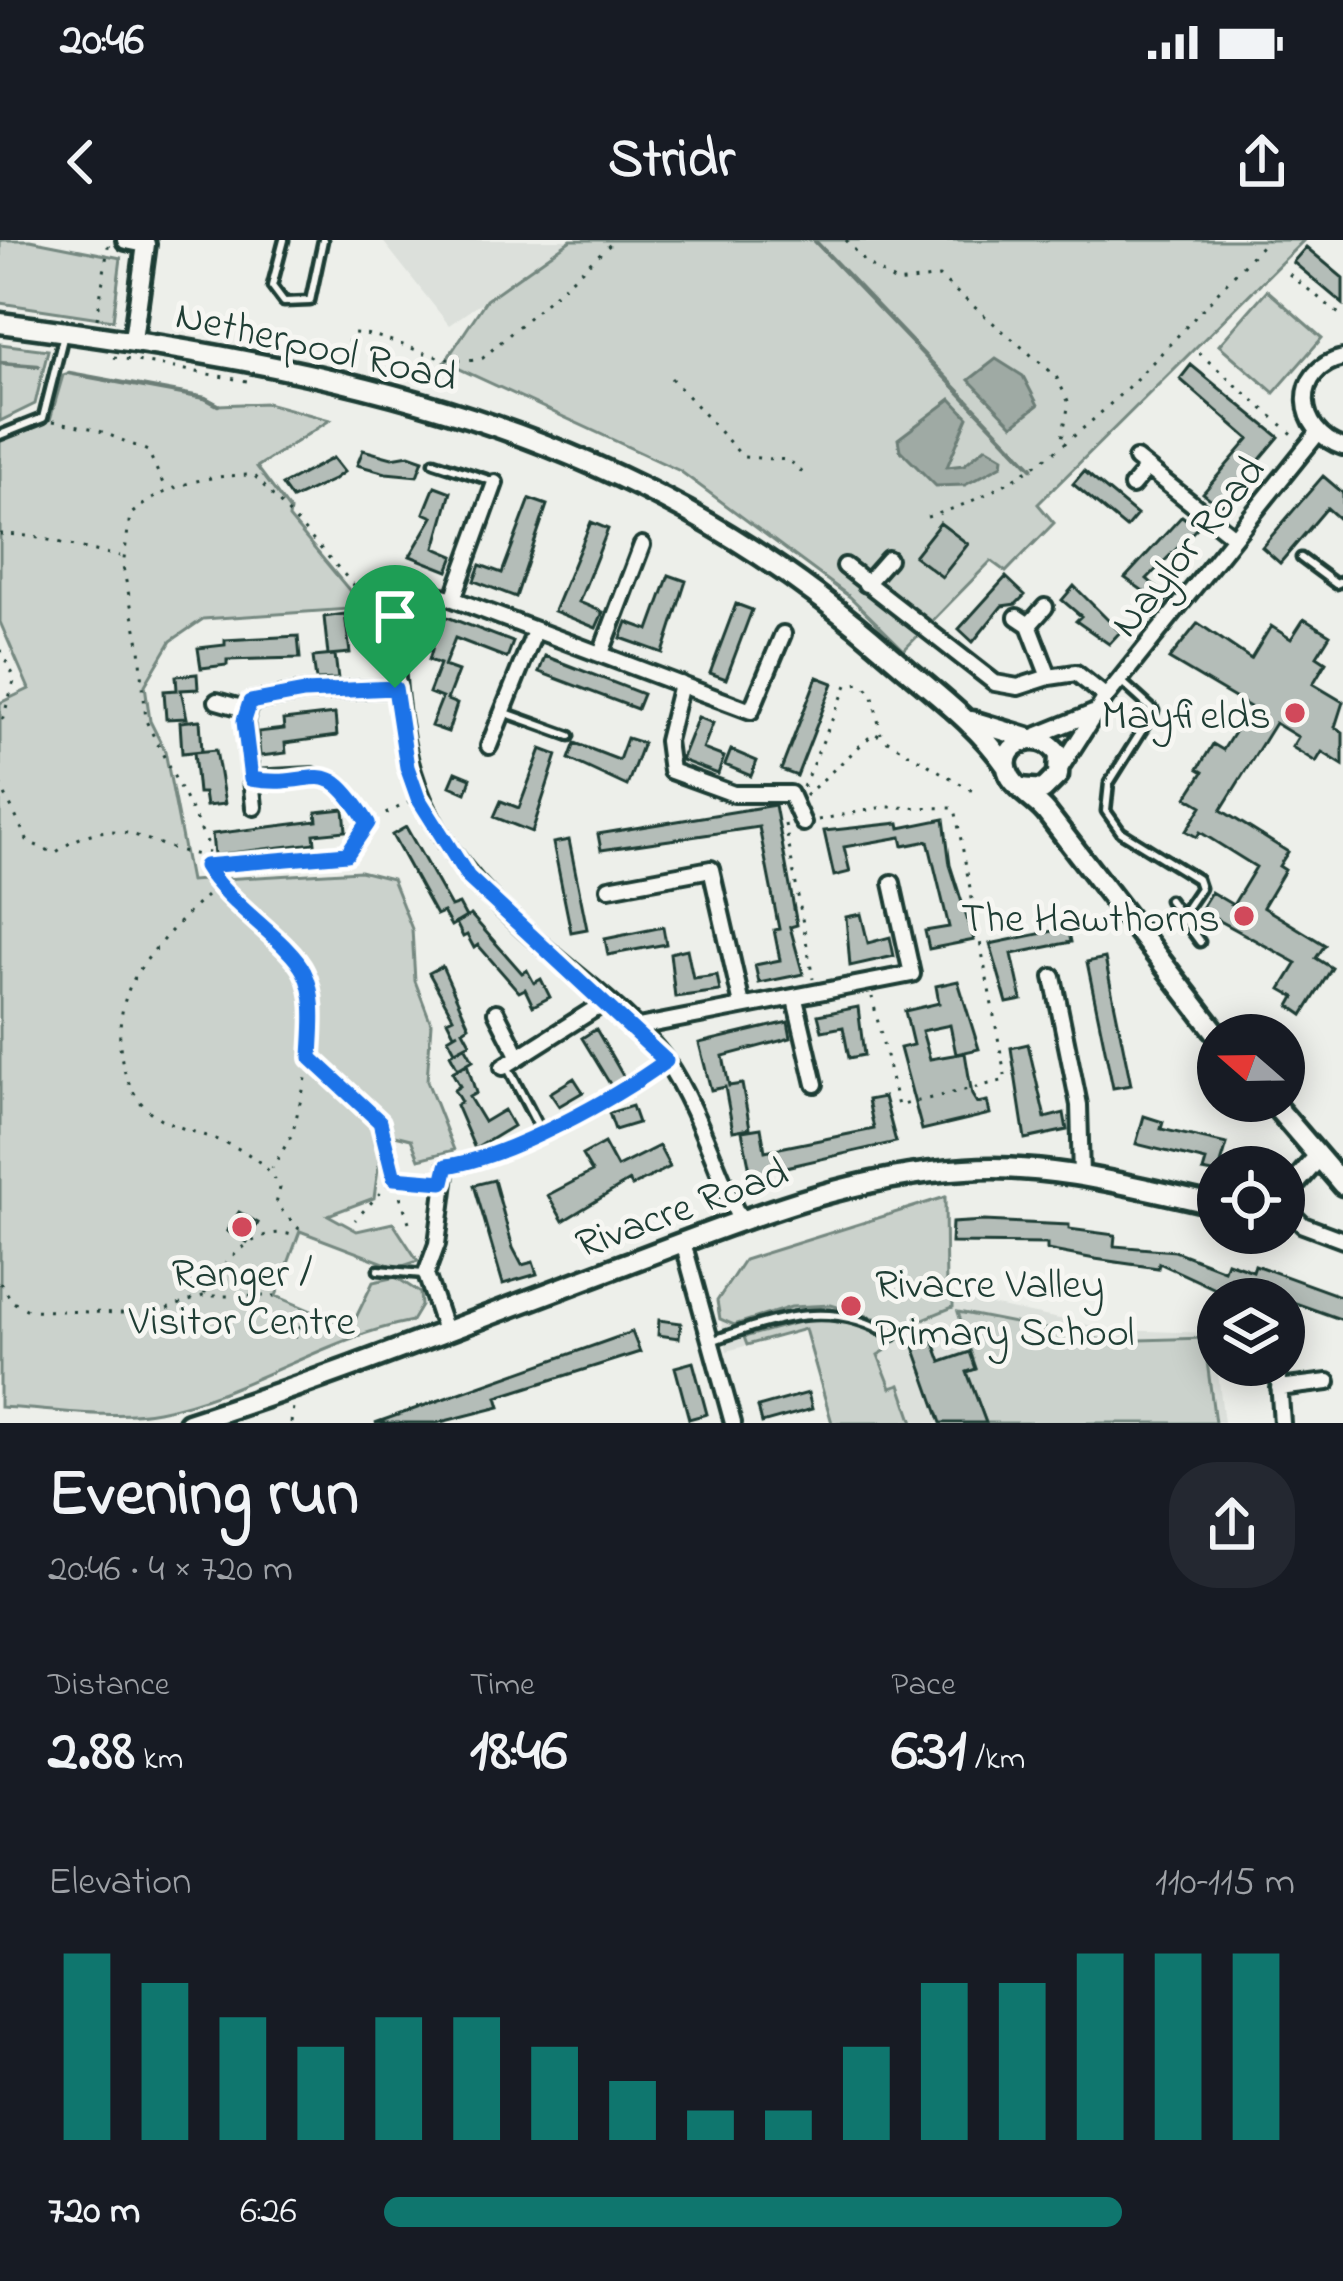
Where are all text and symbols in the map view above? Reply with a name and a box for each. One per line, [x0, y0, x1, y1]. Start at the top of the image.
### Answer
text: 20:46 [60, 9, 144, 75]
text: Stridr [608, 123, 735, 201]
icon: back [48, 129, 114, 195]
icon: share [1229, 129, 1295, 195]
street label: Netherpool Road [169, 286, 463, 410]
street label: Naylor Road [1097, 444, 1282, 652]
pin [344, 565, 446, 688]
icon: arrive [362, 583, 428, 649]
place label: Mayfields [1102, 687, 1271, 748]
marker: Mayfields [1282, 700, 1308, 726]
place label: The Hawthorns [961, 890, 1220, 951]
marker: The Hawthorns [1231, 903, 1257, 929]
north arrow [1197, 1014, 1305, 1122]
map controls [1197, 1014, 1305, 1386]
street label: Rivacre Road [568, 1144, 797, 1277]
button: locate [1197, 1146, 1305, 1254]
marker: Ranger / Visitor Centre [229, 1214, 255, 1240]
place label: Ranger / Visitor Centre [128, 1245, 355, 1354]
place label: Rivacre Valley Primary School [875, 1256, 1135, 1365]
button: layers [1197, 1278, 1305, 1386]
marker: Rivacre Valley Primary School [838, 1293, 864, 1319]
text: Evening run [48, 1449, 359, 1545]
button: share [1169, 1462, 1295, 1588]
text: 20:46 · 4 × 720 m [48, 1542, 293, 1599]
text: Distance [48, 1662, 170, 1710]
text: Time [470, 1662, 535, 1710]
text: Pace [891, 1662, 956, 1710]
text: 2.88 [48, 1710, 135, 1797]
text: 18:46 [470, 1710, 567, 1797]
text: 6:31 [891, 1710, 967, 1797]
text: km [135, 1736, 183, 1784]
text: /km [967, 1736, 1025, 1784]
text: Elevation [48, 1855, 191, 1912]
text: 110–115 m [1155, 1855, 1295, 1912]
text: 720 m [48, 2184, 140, 2241]
text: 6:26 [240, 2184, 297, 2241]

